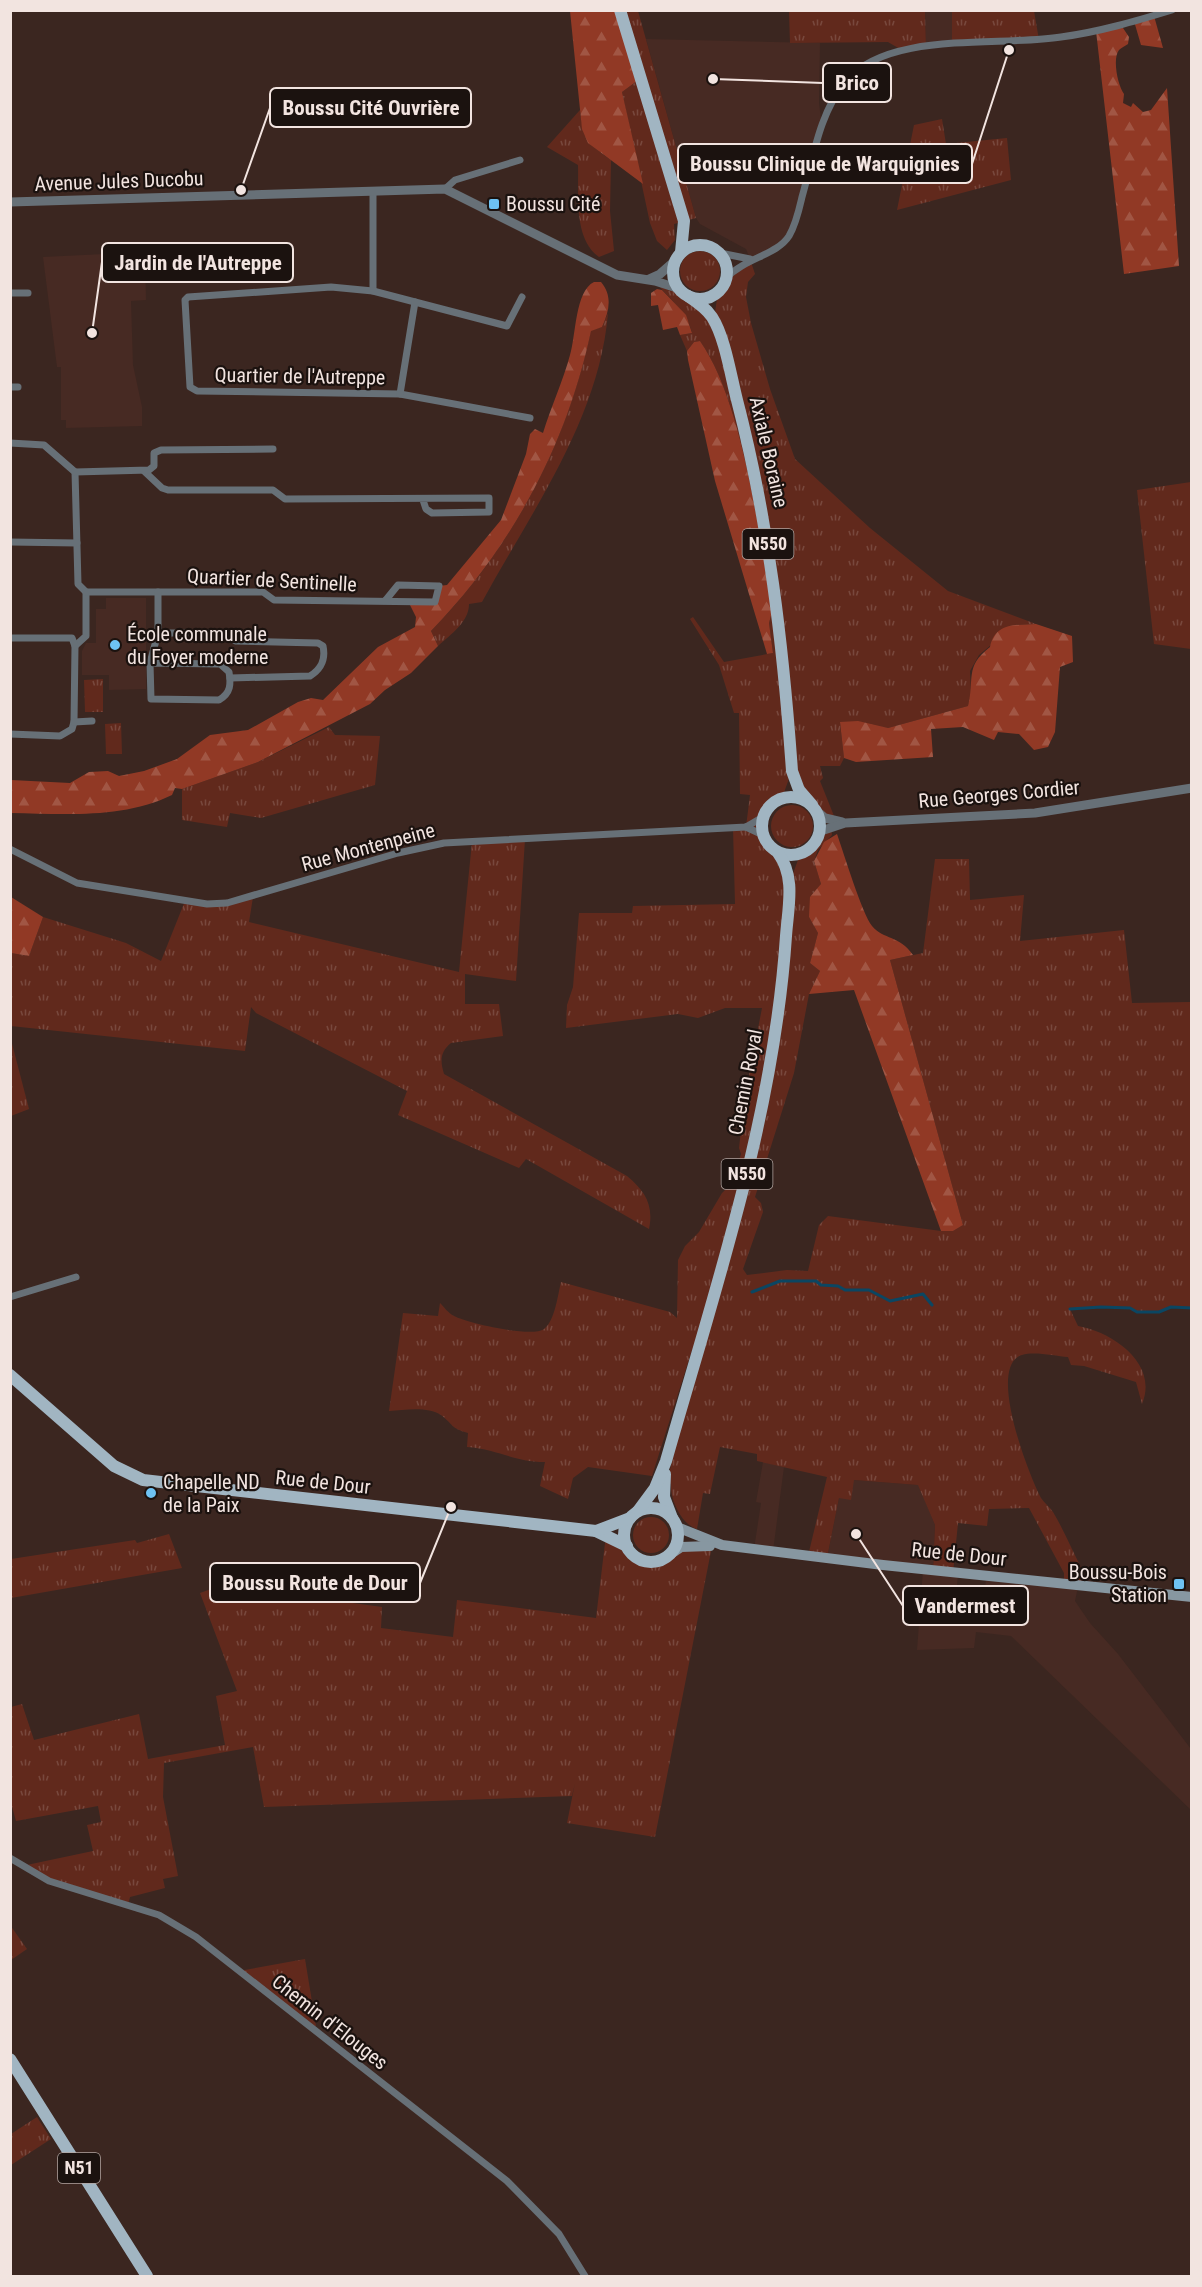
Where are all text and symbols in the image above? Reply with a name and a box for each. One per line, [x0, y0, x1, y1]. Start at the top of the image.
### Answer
callout: Brico [823, 63, 891, 102]
text: Brico [835, 71, 879, 95]
callout: Boussu Cité Ouvrière [270, 88, 471, 127]
text: Boussu Cité Ouvrière [283, 96, 459, 120]
callout: Boussu Clinique de Warquignies [678, 144, 972, 183]
text: Boussu Clinique de Warquignies [690, 152, 960, 176]
street label: Avenue Jules Ducobu [34, 166, 204, 196]
place label: Boussu Cité [506, 192, 600, 216]
marker: Boussu Cité [487, 197, 501, 211]
callout: Jardin de l'Autreppe [102, 243, 293, 282]
text: Jardin de l'Autreppe [114, 251, 282, 275]
street label: Quartier de l'Autreppe [214, 363, 386, 389]
street label: Axiale Boraine [745, 394, 793, 510]
road number: N550 [742, 529, 794, 559]
street label: Quartier de Sentinelle [187, 564, 357, 596]
place label: École communale du Foyer moderne [127, 622, 268, 669]
marker: École communale du Foyer moderne [108, 638, 122, 652]
street label: Rue Georges Cordier [917, 775, 1081, 813]
street label: Rue Montenpeine [299, 818, 437, 876]
street label: Chemin Royal [723, 1027, 767, 1137]
road number: N550 [722, 1159, 772, 1189]
street label: Rue de Dour [274, 1465, 372, 1499]
place label: Chapelle ND de la Paix [163, 1470, 260, 1517]
marker: Chapelle ND de la Paix [144, 1486, 158, 1500]
street label: Rue de Dour [910, 1537, 1008, 1571]
place label: Boussu-Bois Station [1069, 1560, 1167, 1607]
callout: Boussu Route de Dour [210, 1563, 420, 1602]
text: Boussu Route de Dour [222, 1571, 408, 1595]
marker: Boussu-Bois Station [1172, 1577, 1186, 1591]
callout: Vandermest [903, 1586, 1028, 1625]
text: Vandermest [915, 1594, 1015, 1618]
street label: Chemin d'Elouges [267, 1969, 393, 2075]
road number: N51 [58, 2153, 100, 2183]

